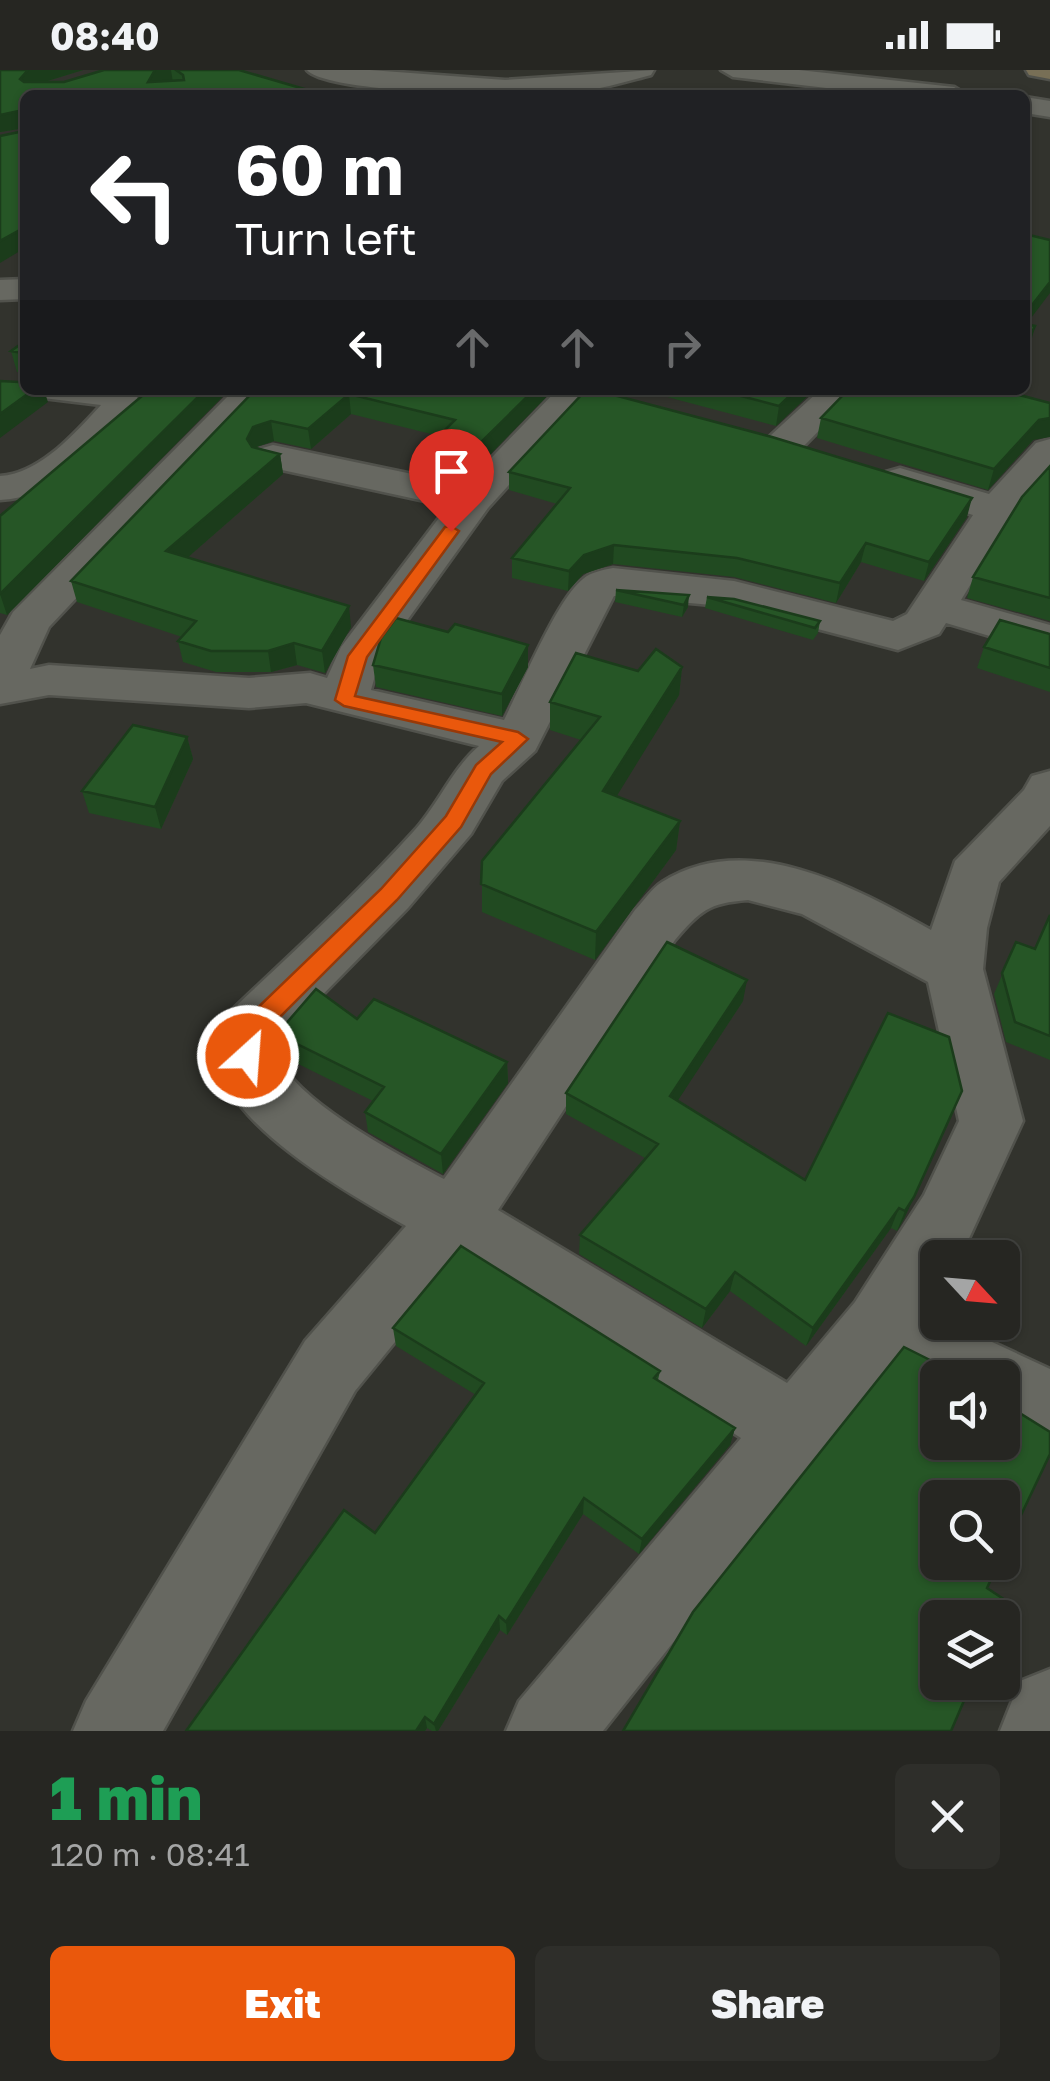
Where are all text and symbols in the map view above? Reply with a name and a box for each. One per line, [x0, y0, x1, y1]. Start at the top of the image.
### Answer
text: 08:40 [50, 13, 160, 58]
text: 60 m [235, 126, 404, 210]
icon: left [70, 130, 200, 260]
text: Turn left [235, 211, 417, 265]
icon: left [340, 320, 395, 375]
icon: ahead [445, 320, 500, 375]
icon: ahead [550, 320, 605, 375]
icon: right [655, 320, 710, 375]
pin [409, 429, 494, 532]
icon: arrive [424, 444, 479, 499]
position arrow [196, 1004, 300, 1108]
north arrow [920, 1240, 1020, 1340]
map controls [920, 1240, 1020, 1700]
button: sound [920, 1360, 1020, 1460]
button: search [920, 1480, 1020, 1580]
button: layers [920, 1600, 1020, 1700]
text: 1 min [50, 1761, 202, 1833]
button: close [895, 1764, 1000, 1869]
text: 120 m · 08:41 [50, 1835, 250, 1873]
button: Exit [50, 1946, 515, 2061]
button: Share [535, 1946, 1000, 2061]

